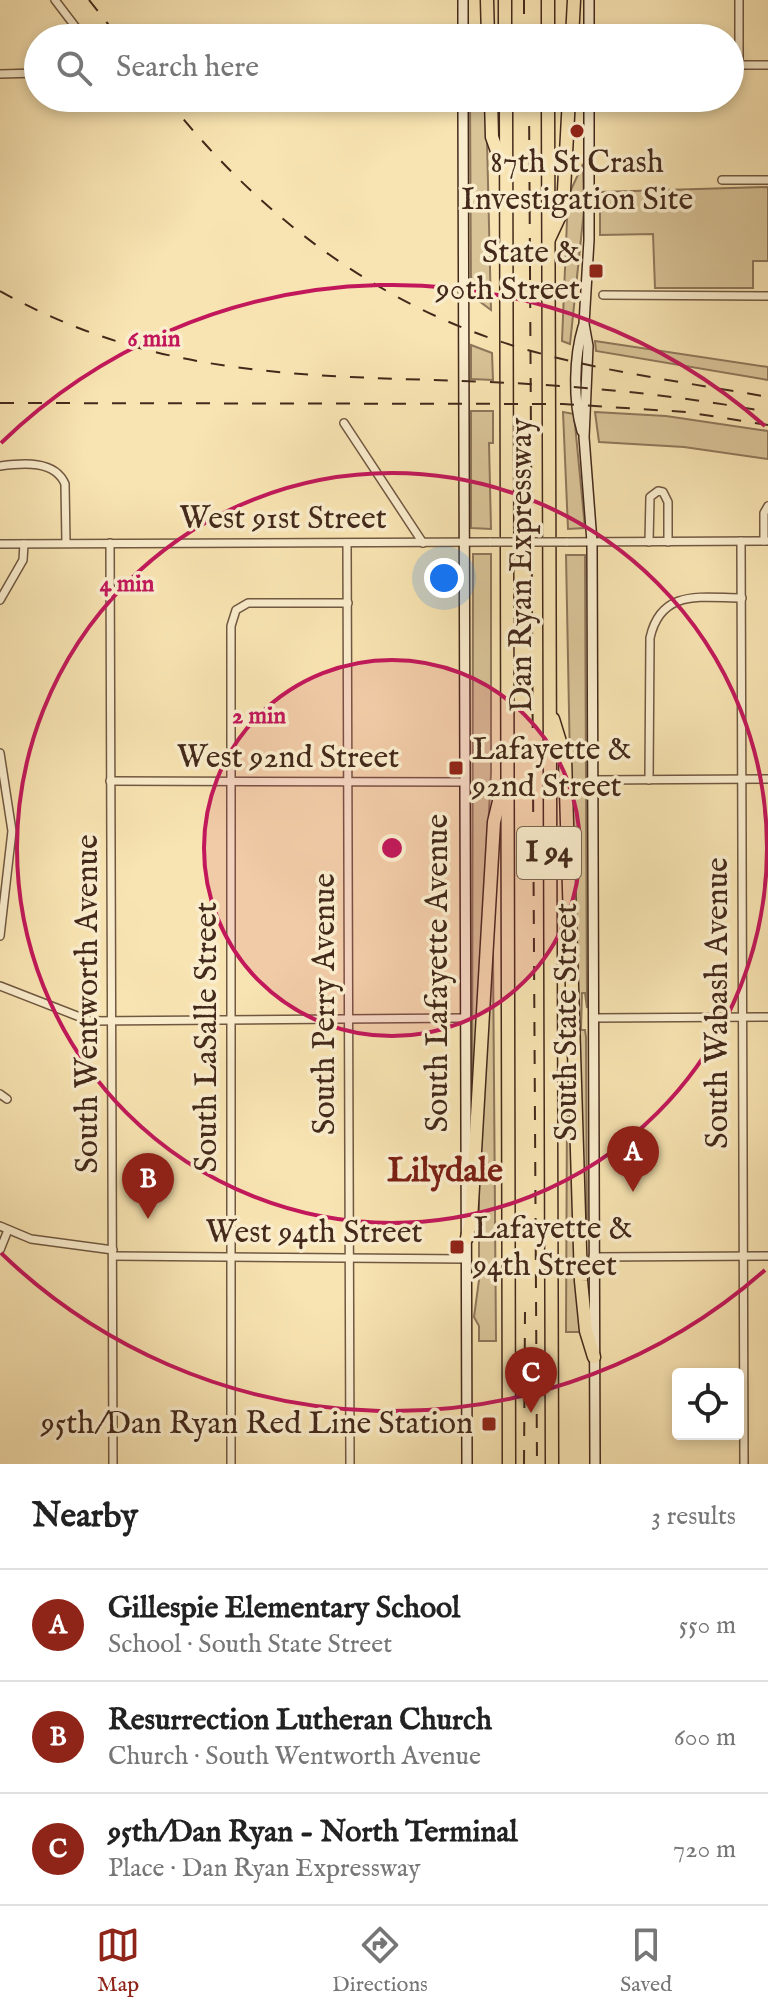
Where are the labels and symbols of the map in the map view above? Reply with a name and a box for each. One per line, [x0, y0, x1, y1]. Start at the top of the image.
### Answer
marker: 87th St Crash Investigation Site [568, 122, 586, 140]
place label: 87th St Crash Investigation Site [461, 143, 693, 221]
place label: State & 90th Street [435, 233, 580, 311]
marker: State & 90th Street [587, 262, 605, 280]
text: 6 min [127, 324, 181, 355]
street label: Dan Ryan Expressway [502, 418, 543, 712]
street label: West 91st Street [179, 499, 387, 540]
your location [424, 558, 464, 598]
text: 4 min [100, 569, 155, 600]
text: 2 min [232, 701, 286, 732]
place label: Lafayette & 92nd Street [471, 730, 631, 808]
street label: West 92nd Street [177, 738, 399, 779]
marker: Lafayette & 92nd Street [447, 759, 465, 777]
street label: South Lafayette Avenue [418, 814, 459, 1132]
road number: I 94 [517, 827, 581, 879]
street label: South Wentworth Avenue [68, 834, 109, 1174]
centre of rings [378, 834, 406, 862]
street label: South Wabash Avenue [698, 857, 739, 1149]
street label: South Perry Avenue [305, 873, 346, 1135]
street label: South LaSalle Street [187, 902, 228, 1172]
street label: South State Street [547, 903, 588, 1141]
pin: A [607, 1126, 659, 1192]
district label: Lilydale [387, 1150, 503, 1193]
pin: B [122, 1153, 174, 1219]
place label: Lafayette & 94th Street [472, 1209, 632, 1287]
street label: West 94th Street [206, 1213, 422, 1254]
marker: Lafayette & 94th Street [448, 1238, 466, 1256]
pin: C [505, 1347, 557, 1413]
place label: 95th/Dan Ryan Red Line Station [40, 1404, 473, 1445]
marker: 95th/Dan Ryan Red Line Station [480, 1415, 498, 1433]

